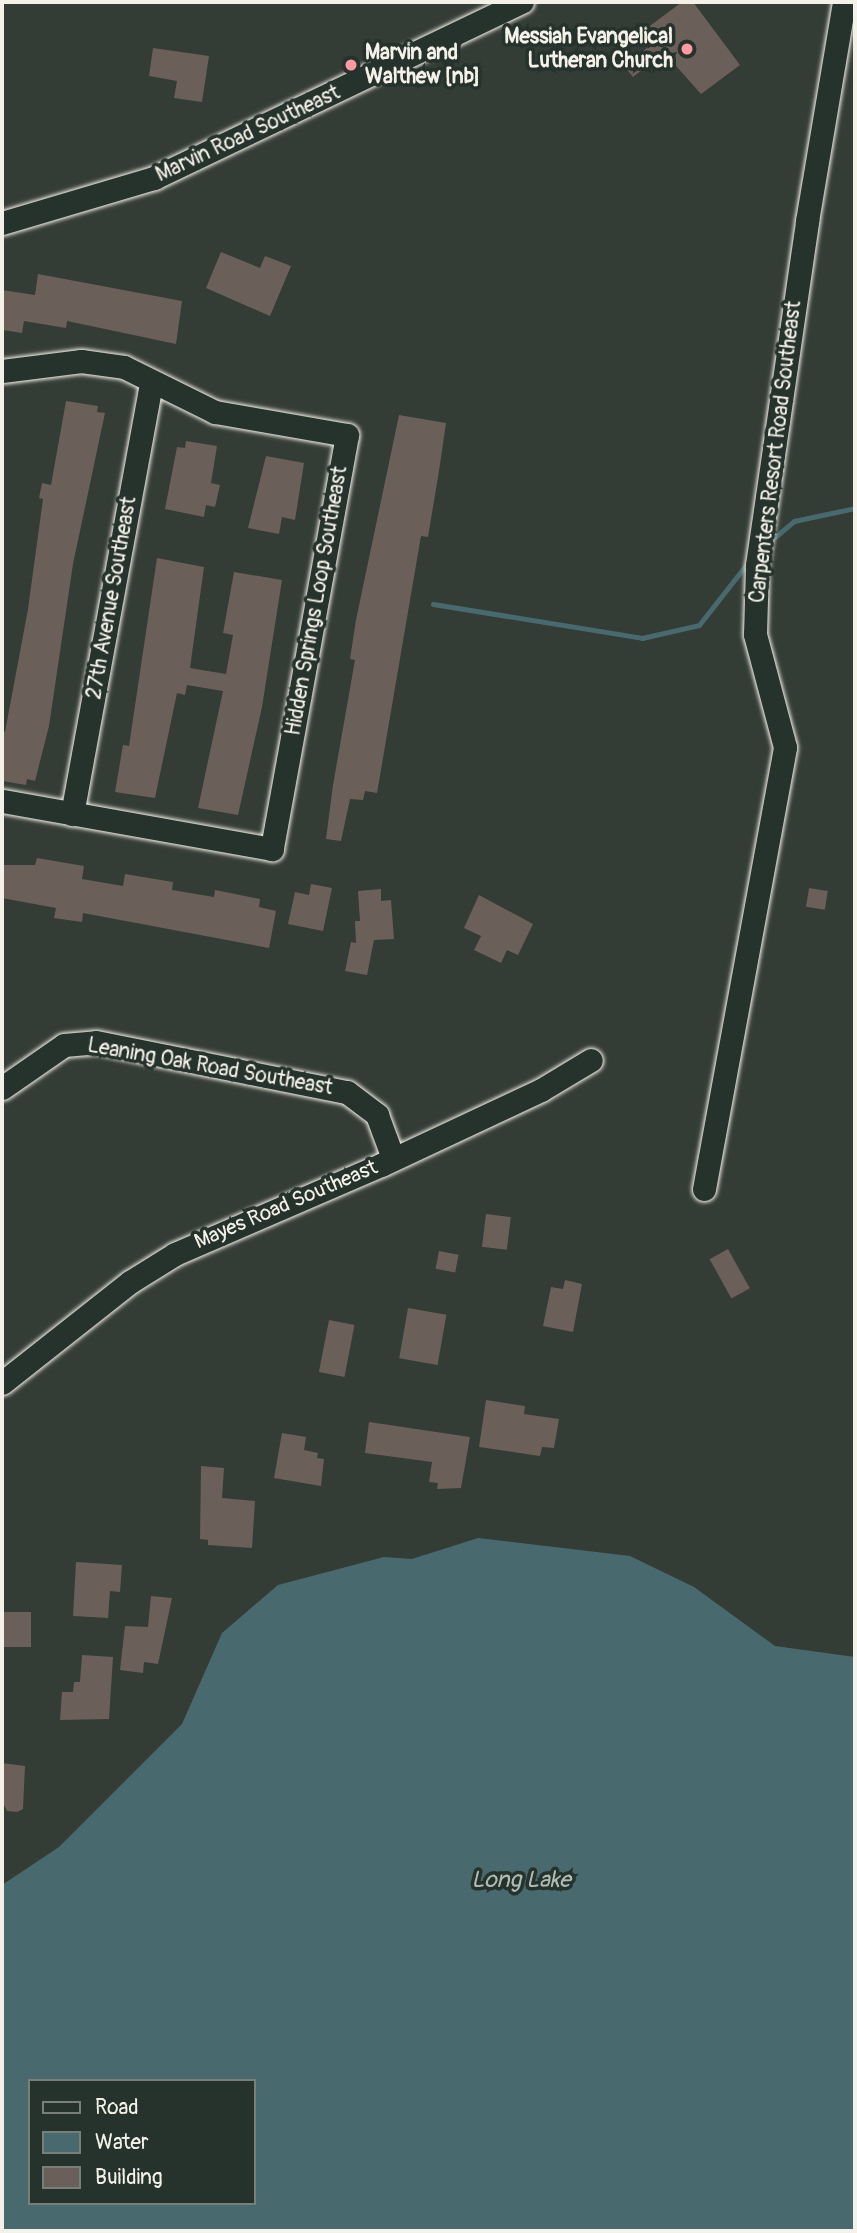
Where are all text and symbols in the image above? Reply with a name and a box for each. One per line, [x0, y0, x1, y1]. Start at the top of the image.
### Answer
place label: Messiah Evangelical Lutheran Church [504, 24, 673, 74]
place label: Marvin and Walthew [nb] [365, 40, 480, 90]
marker: Messiah Evangelical Lutheran Church [679, 41, 695, 57]
marker: Marvin and Walthew [nb] [343, 57, 359, 73]
street label: Marvin Road Southeast [152, 80, 344, 188]
street label: Carpenters Resort Road Southeast [745, 300, 807, 604]
street label: Hidden Springs Loop Southeast [281, 464, 353, 738]
street label: 27th Avenue Southeast [82, 495, 142, 701]
street label: Leaning Oak Road Southeast [85, 1033, 335, 1101]
street label: Mayes Road Southeast [191, 1155, 381, 1255]
water label: Long Lake [471, 1866, 571, 1894]
legend [28, 2079, 256, 2205]
text: Road [95, 2094, 139, 2121]
text: Water [95, 2129, 148, 2156]
text: Building [95, 2164, 162, 2191]

